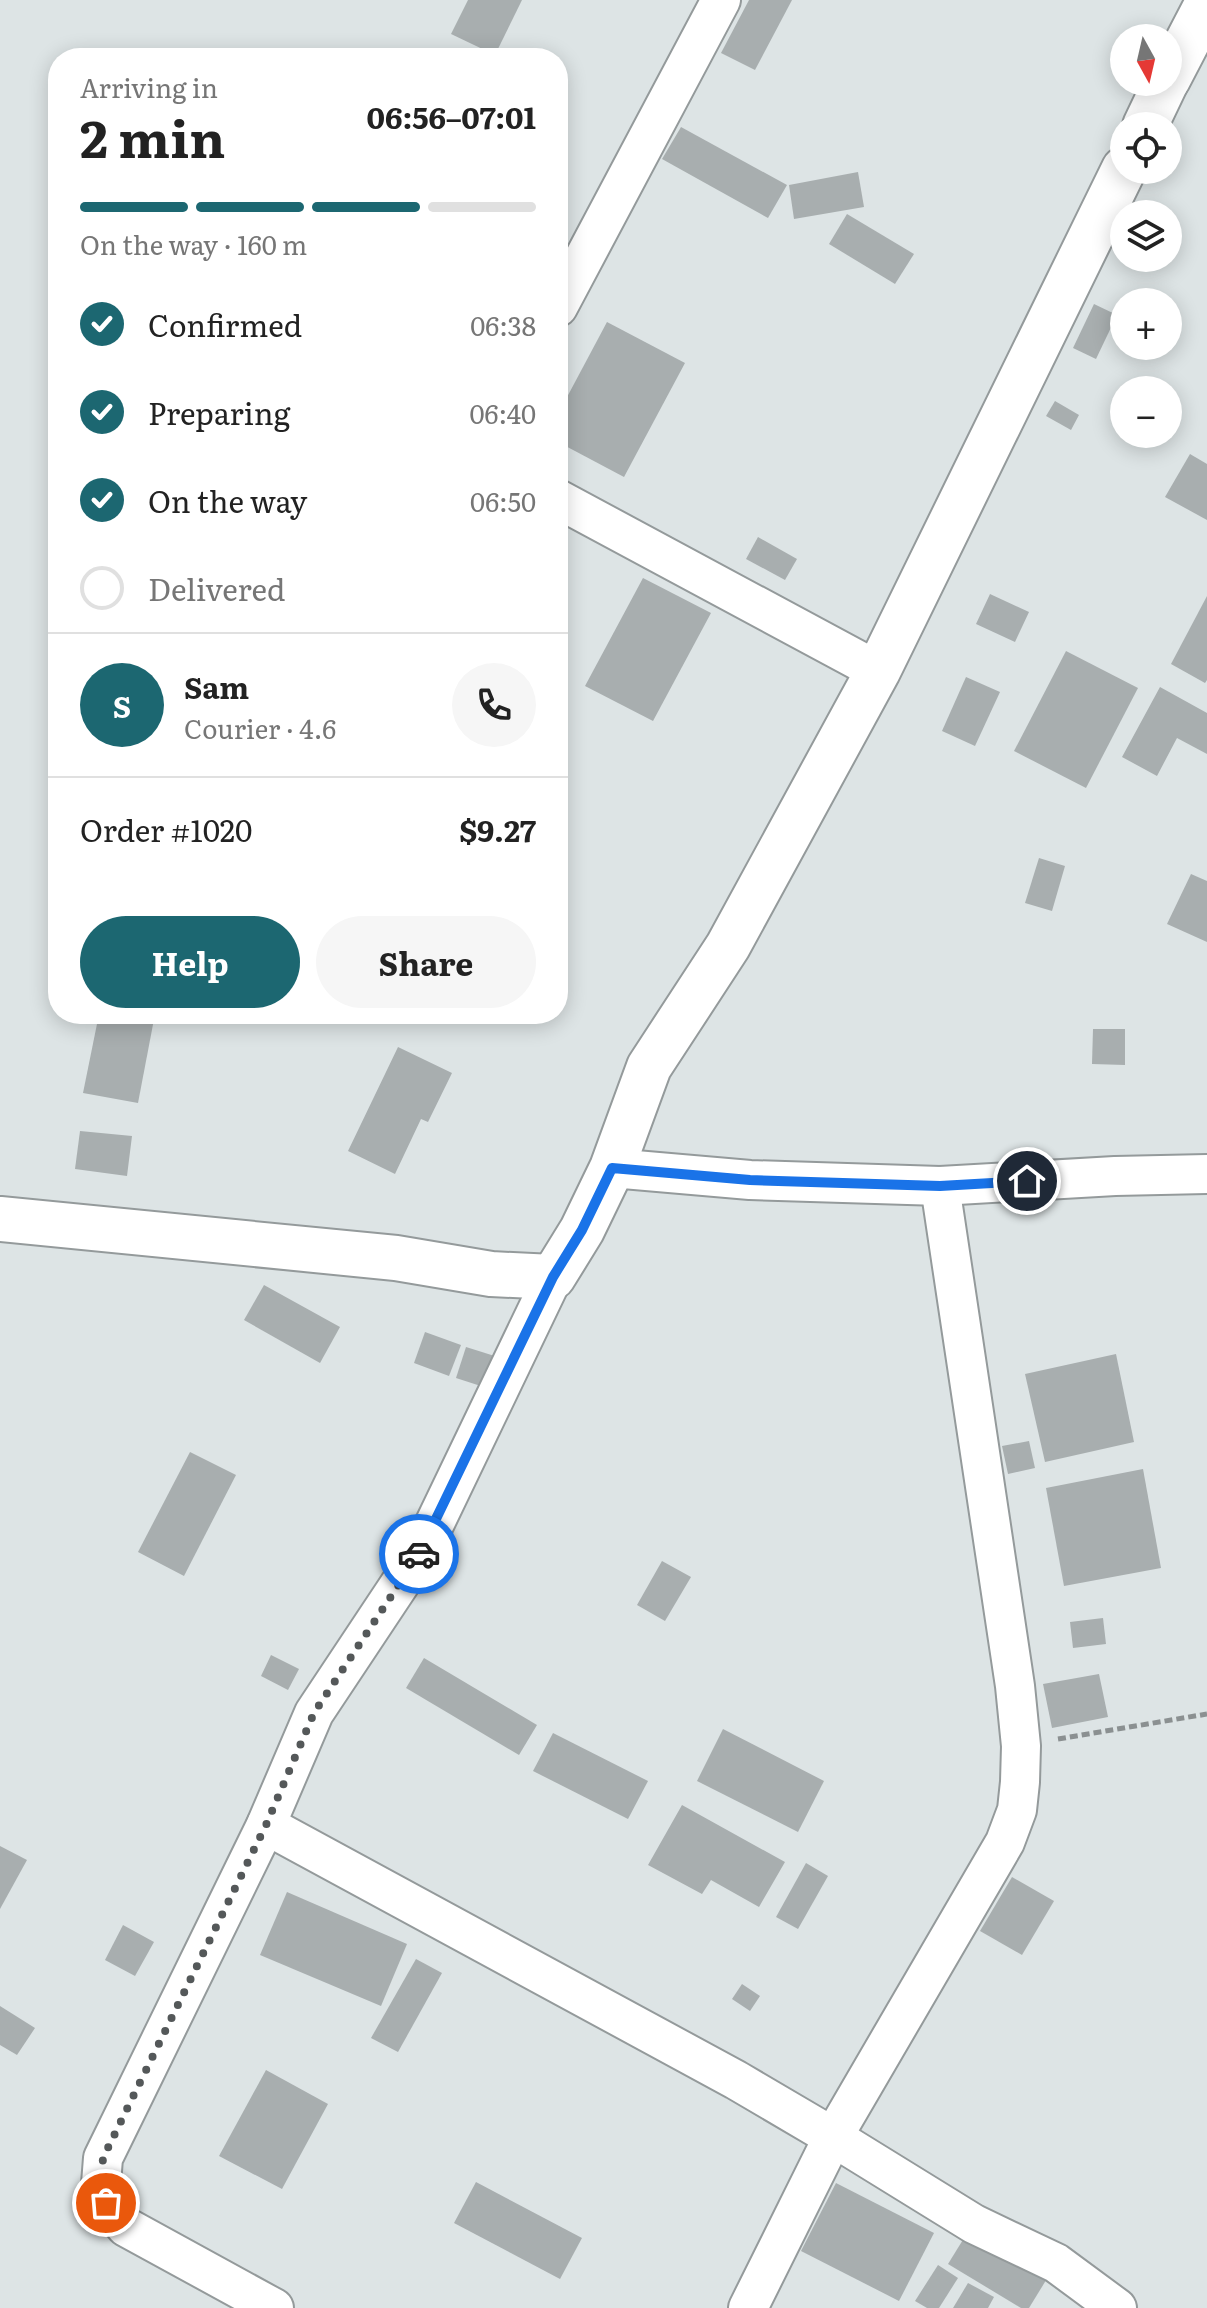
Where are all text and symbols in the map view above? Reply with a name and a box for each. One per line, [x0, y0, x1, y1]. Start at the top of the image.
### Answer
north arrow [1110, 24, 1182, 96]
map controls [1110, 24, 1182, 448]
text: Arriving in [80, 67, 218, 106]
text: 06:56–07:01 [366, 94, 536, 138]
text: 2 min [80, 97, 225, 174]
button: locate [1110, 112, 1182, 184]
button: layers [1110, 200, 1182, 272]
text: On the way · 160 m [80, 224, 307, 263]
button: + [1110, 288, 1182, 360]
icon: check [80, 302, 124, 346]
text: Confirmed [148, 302, 302, 346]
text: 06:38 [470, 305, 536, 344]
button: − [1110, 376, 1182, 448]
icon: check [80, 390, 124, 434]
text: Preparing [148, 390, 290, 434]
text: 06:40 [470, 393, 536, 432]
icon: check [80, 478, 124, 522]
text: On the way [148, 478, 307, 522]
text: 06:50 [470, 481, 536, 520]
text: Delivered [148, 566, 285, 610]
button: phone [452, 663, 536, 747]
text: Sam [184, 664, 249, 708]
text: S [113, 683, 131, 727]
text: Courier · 4.6 [184, 708, 336, 747]
text: Order #1020 [80, 807, 252, 851]
text: $9.27 [459, 807, 536, 851]
button: Help [80, 916, 300, 1008]
button: Share [316, 916, 536, 1008]
pin [993, 1147, 1061, 1215]
icon: home [1005, 1159, 1049, 1203]
courier [379, 1514, 459, 1594]
icon: car [397, 1532, 441, 1576]
pin [72, 2169, 140, 2237]
icon: bag [84, 2181, 128, 2225]

